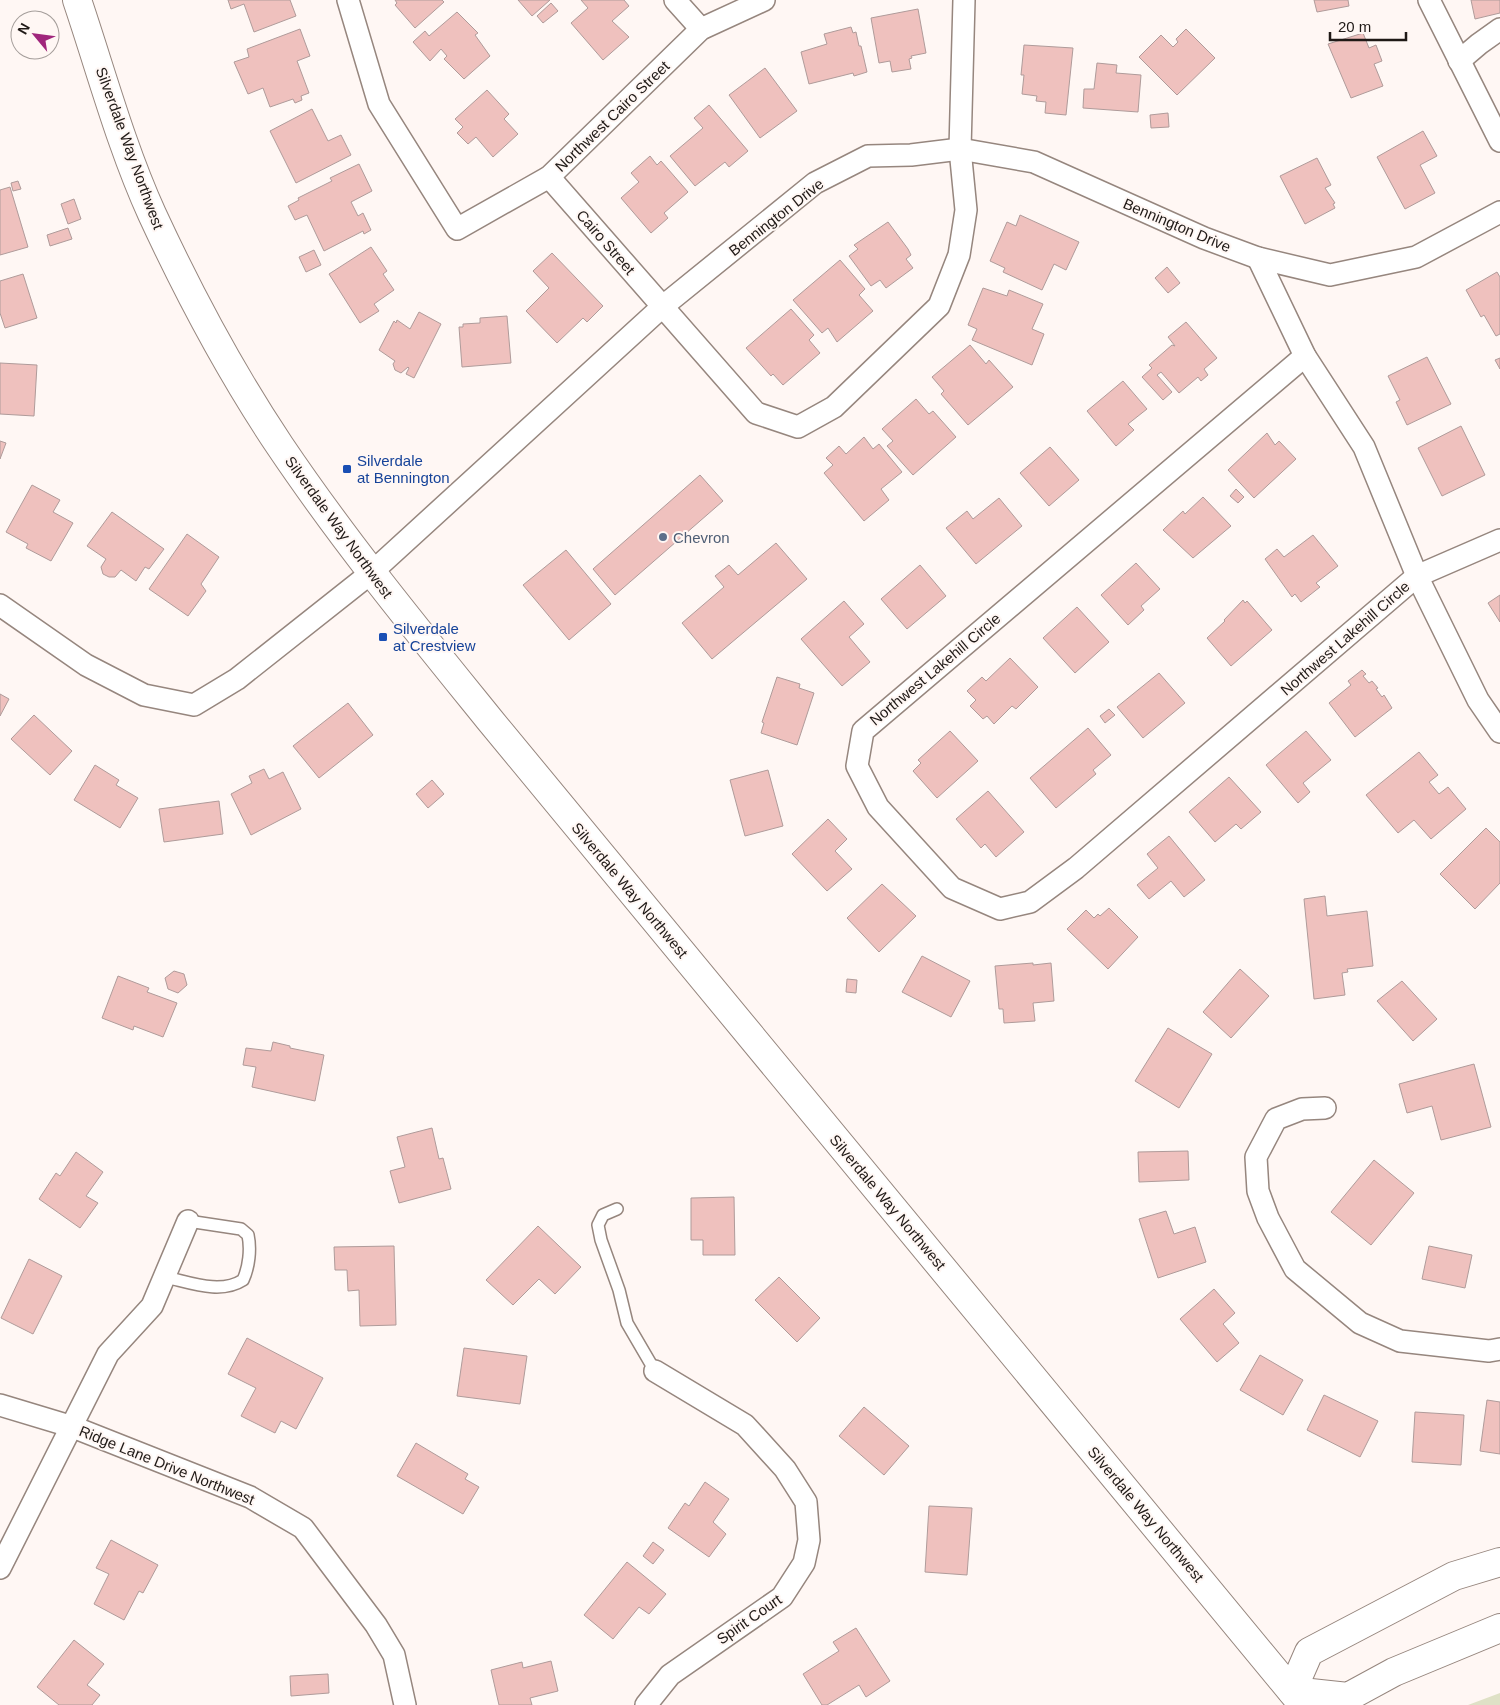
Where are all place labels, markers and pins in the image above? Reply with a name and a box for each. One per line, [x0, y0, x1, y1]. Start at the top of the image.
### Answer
place label: Silverdale at Bennington [357, 452, 450, 486]
marker: Silverdale at Bennington [341, 463, 353, 475]
place label: Chevron [673, 529, 730, 546]
marker: Chevron [657, 531, 669, 543]
place label: Silverdale at Crestview [393, 620, 476, 654]
marker: Silverdale at Crestview [377, 631, 389, 643]

